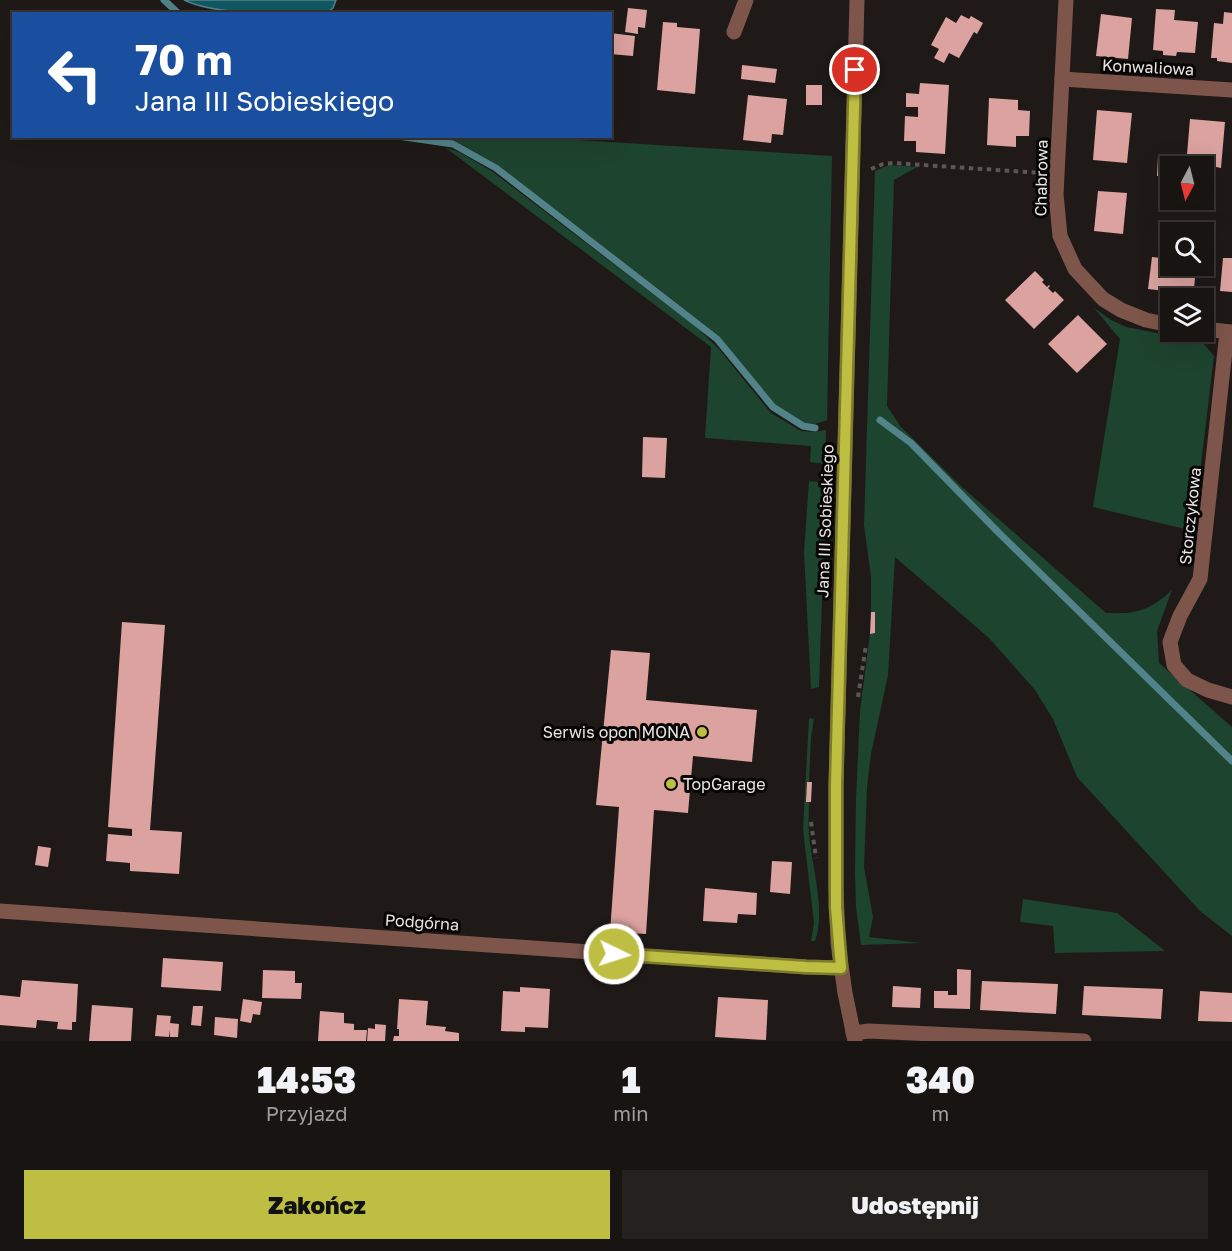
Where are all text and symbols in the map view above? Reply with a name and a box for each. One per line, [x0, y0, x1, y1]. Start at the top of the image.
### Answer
text: 70 m [135, 34, 232, 84]
icon: left [36, 36, 114, 114]
pin [829, 44, 880, 95]
icon: arrive [838, 53, 871, 86]
street label: Konwaliowa [1101, 55, 1195, 79]
text: Jana III Sobieskiego [135, 85, 394, 117]
street label: Chabrowa [1030, 139, 1052, 217]
north arrow [1160, 156, 1214, 210]
map controls [1160, 156, 1214, 342]
button: search [1160, 222, 1214, 276]
button: layers [1160, 288, 1214, 342]
street label: Jana III Sobieskiego [812, 444, 838, 598]
street label: Storczykowa [1175, 466, 1205, 566]
place label: Serwis opon MONA [543, 722, 690, 742]
marker: Serwis opon MONA [695, 725, 709, 739]
place label: TopGarage [683, 774, 765, 794]
marker: TopGarage [664, 777, 678, 791]
street label: Podgórna [384, 909, 460, 935]
position arrow [582, 922, 646, 986]
text: 14:53 [257, 1058, 356, 1101]
text: 1 [621, 1058, 640, 1101]
text: 340 [906, 1058, 975, 1101]
text: Przyjazd [266, 1101, 348, 1125]
text: min [613, 1101, 649, 1125]
text: m [931, 1101, 949, 1125]
button: Zakończ [24, 1170, 610, 1239]
button: Udostępnij [622, 1170, 1208, 1239]

